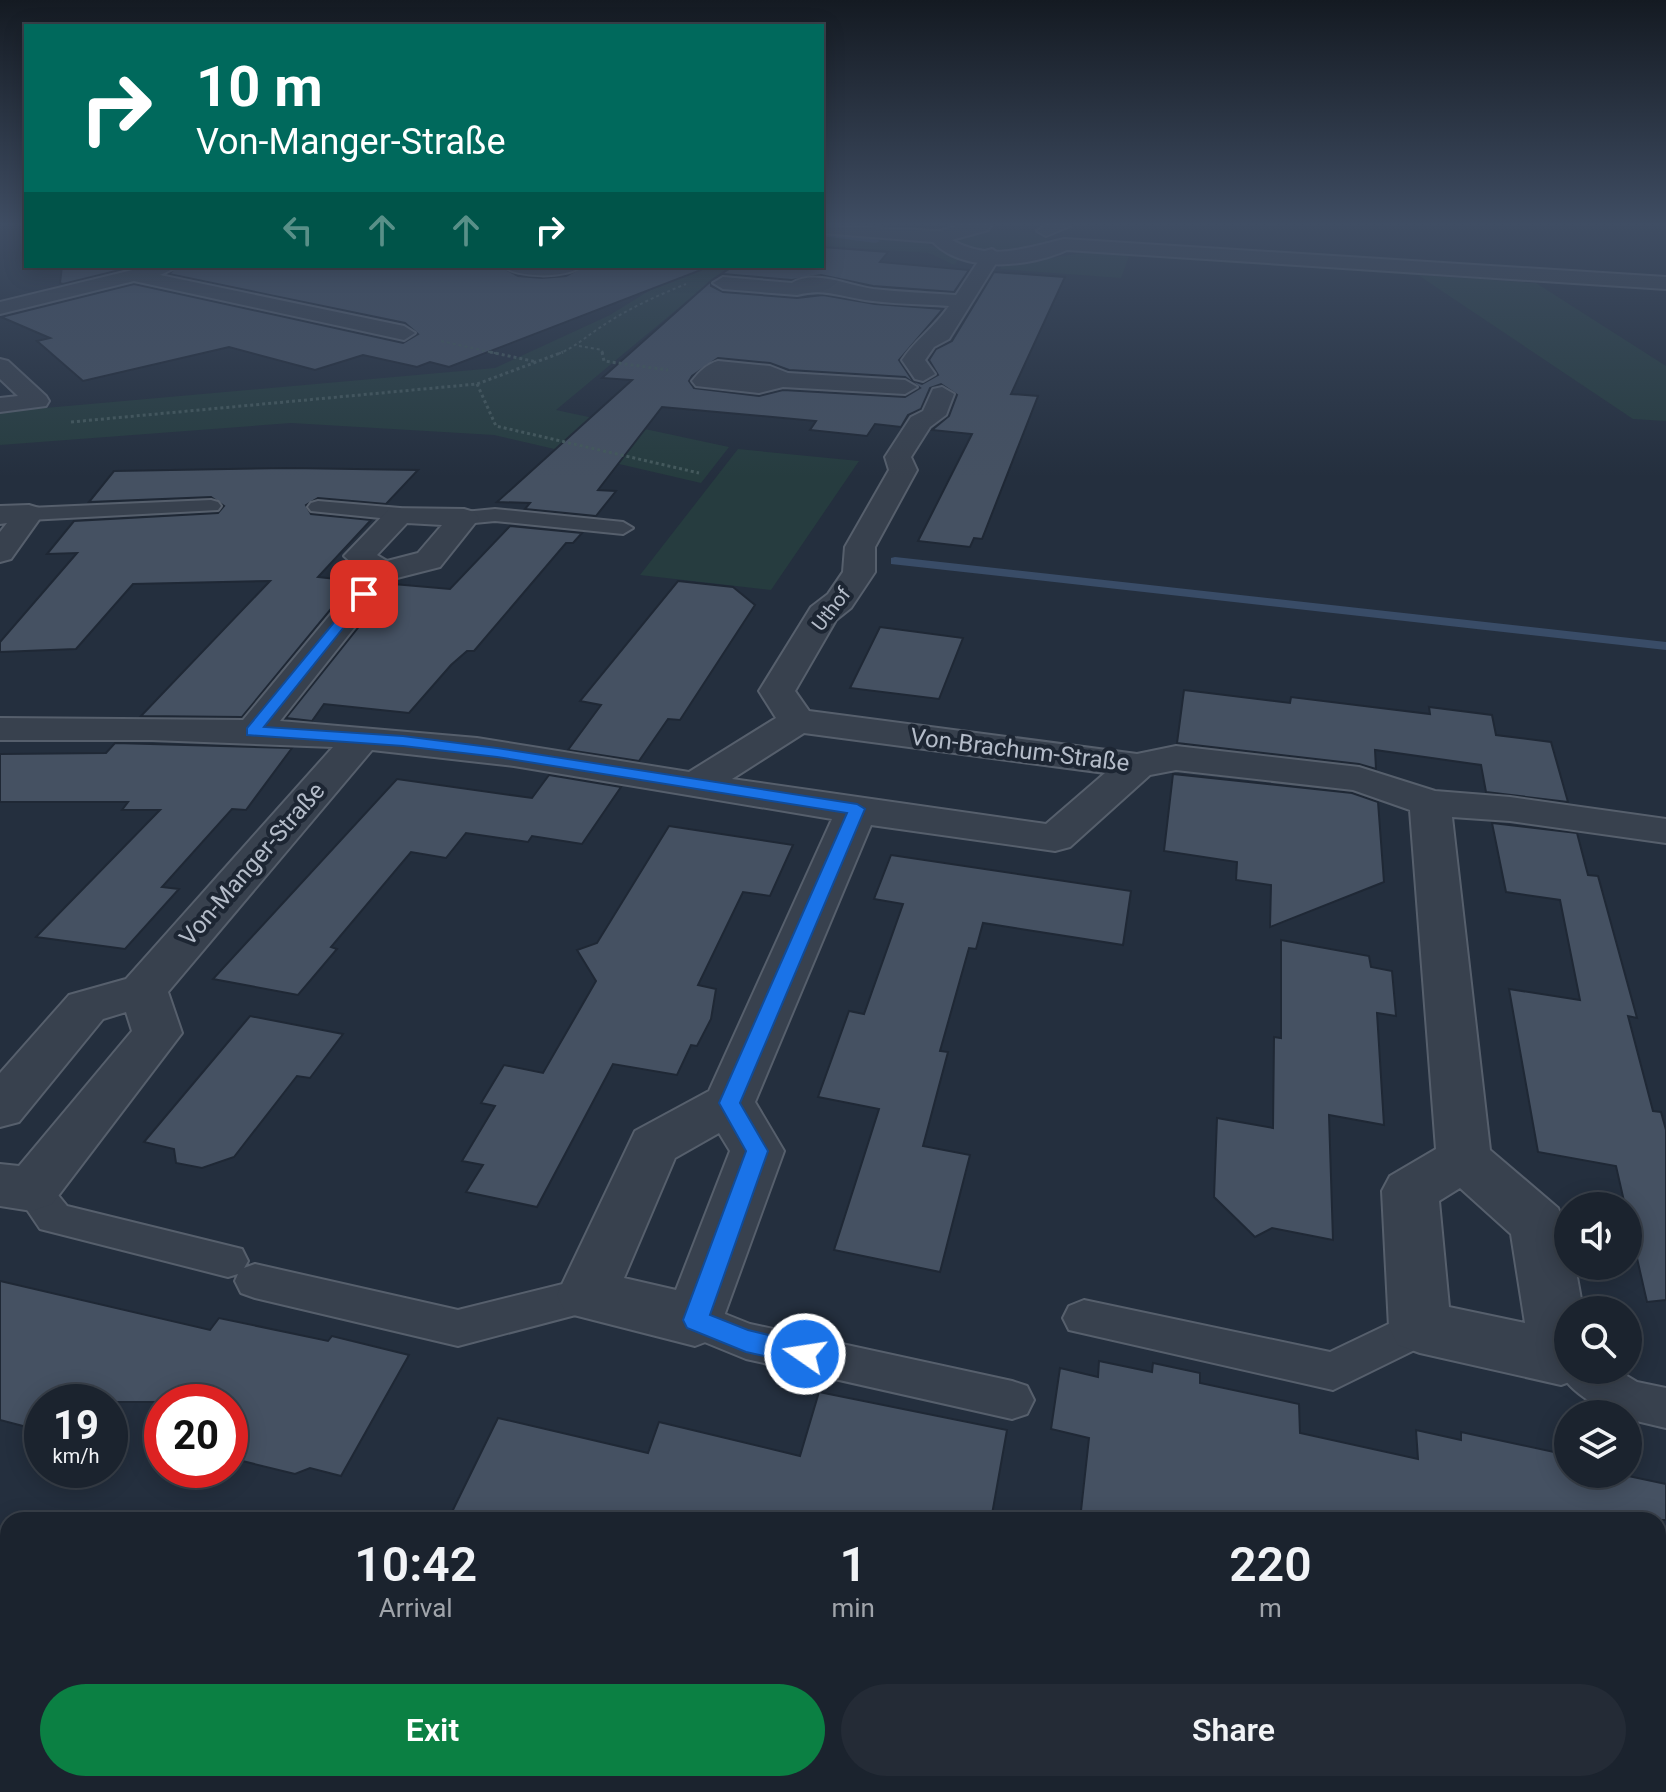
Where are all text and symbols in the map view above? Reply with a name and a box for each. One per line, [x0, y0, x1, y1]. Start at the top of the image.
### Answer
text: 10 m [196, 54, 323, 120]
icon: right [64, 56, 168, 160]
text: Von-Manger-Straße [196, 121, 506, 163]
icon: left [276, 208, 320, 252]
icon: ahead [360, 208, 404, 252]
icon: ahead [444, 208, 488, 252]
icon: right [528, 208, 572, 252]
pin [330, 560, 398, 628]
icon: arrive [342, 572, 386, 616]
street label: Uthof [806, 582, 856, 636]
street label: Von-Brachum-Straße [909, 723, 1131, 777]
street label: Von-Manger-Straße [174, 777, 330, 951]
map controls [1554, 1192, 1642, 1488]
button: sound [1554, 1192, 1642, 1280]
button: search [1554, 1296, 1642, 1384]
position arrow [763, 1312, 847, 1396]
speed limit sign: 20 [144, 1384, 248, 1488]
button: layers [1554, 1400, 1642, 1488]
text: 19 [53, 1402, 99, 1449]
text: km/h [53, 1444, 99, 1468]
text: 10:42 [354, 1536, 477, 1593]
text: 1 [840, 1536, 867, 1593]
text: 220 [1229, 1536, 1312, 1593]
text: Arrival [379, 1593, 453, 1623]
text: min [831, 1593, 875, 1623]
text: m [1259, 1593, 1282, 1623]
button: Exit [40, 1684, 825, 1776]
button: Share [841, 1684, 1626, 1776]

